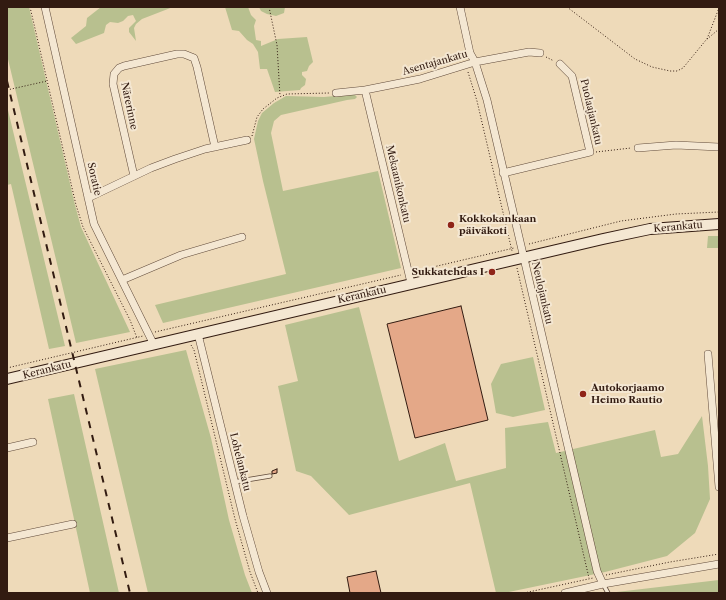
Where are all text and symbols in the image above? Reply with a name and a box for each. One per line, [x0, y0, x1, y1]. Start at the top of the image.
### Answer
street label: Asentajankatu [401, 48, 469, 78]
street label: Puolaajankatu [578, 78, 604, 146]
street label: Närerinne [118, 81, 140, 131]
street label: Mekaanikonkatu [383, 144, 413, 224]
street label: Soratie [84, 161, 104, 197]
place label: Kokkokankaan päiväkoti [459, 213, 536, 236]
street label: Kerankatu [653, 219, 703, 235]
marker: Kokkokankaan päiväkoti [446, 220, 456, 230]
street label: Neulojankatu [529, 261, 555, 325]
place label: Sukkatehdas I [411, 266, 484, 278]
marker: Sukkatehdas I [487, 267, 497, 277]
street label: Kerankatu [337, 284, 387, 306]
street label: Kerankatu [22, 358, 72, 382]
place label: Autokorjaamo Heimo Rautio [591, 382, 664, 406]
marker: Autokorjaamo Heimo Rautio [578, 389, 588, 399]
street label: Lohelankatu [227, 432, 253, 492]

